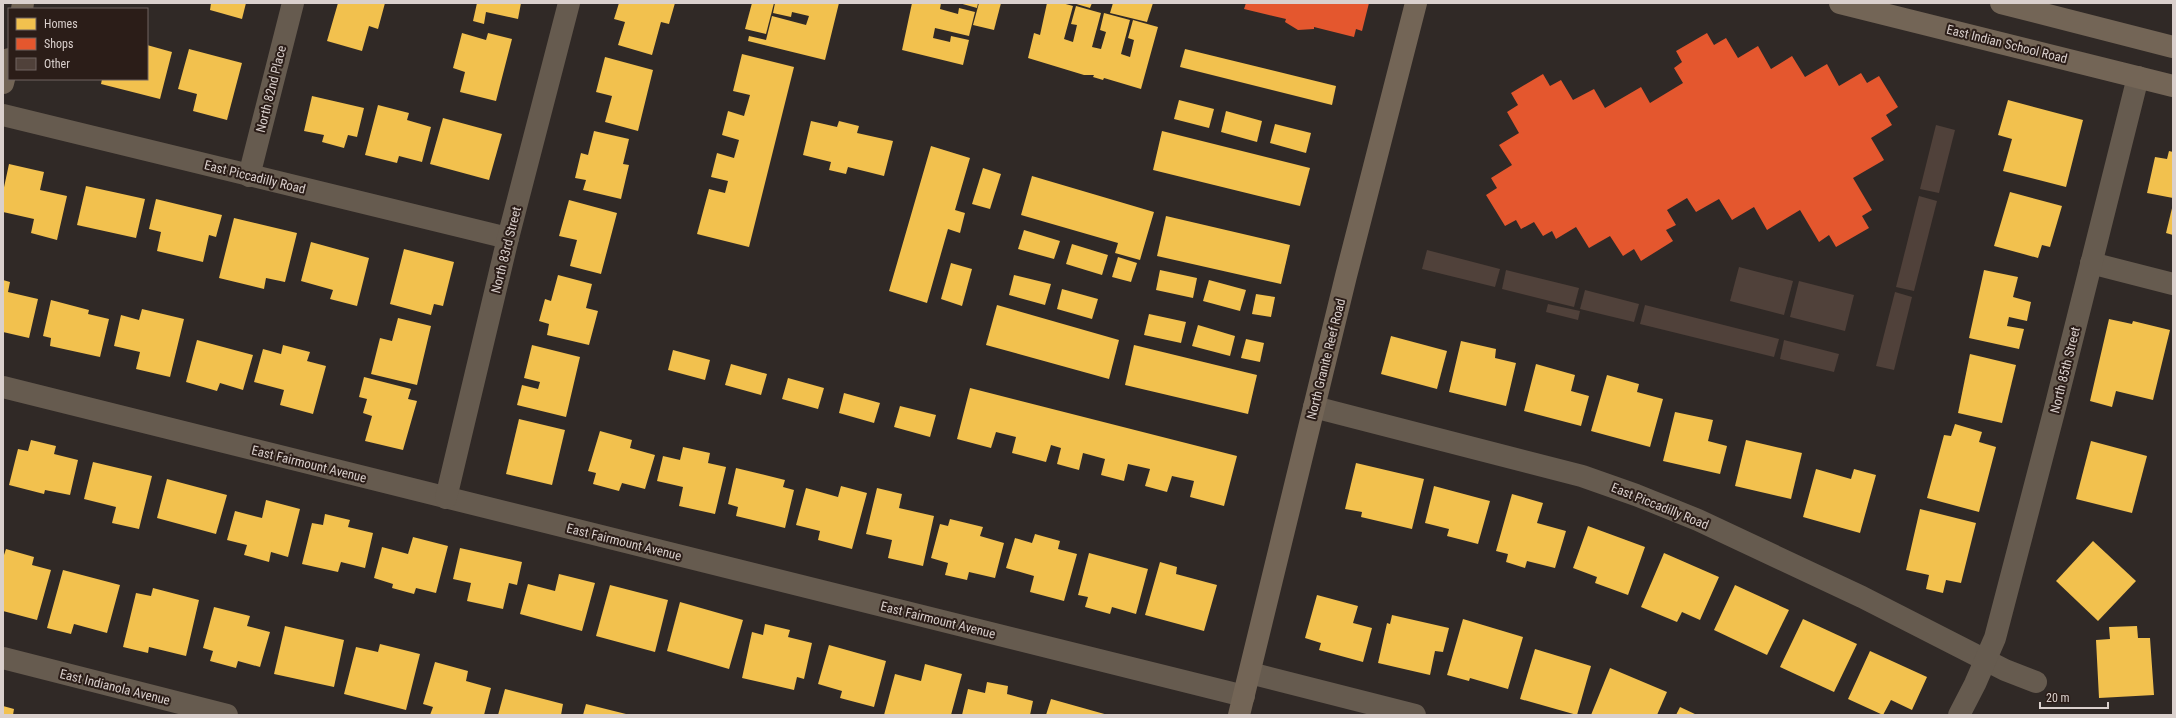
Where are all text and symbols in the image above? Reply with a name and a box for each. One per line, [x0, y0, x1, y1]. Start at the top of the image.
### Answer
legend [8, 8, 148, 80]
text: Homes [44, 17, 78, 31]
street label: East Indian School Road [1945, 22, 2069, 66]
text: Shops [44, 37, 73, 51]
street label: North 82nd Place [253, 44, 289, 134]
text: Other [44, 57, 70, 71]
street label: East Piccadilly Road [203, 157, 307, 197]
street label: North 83rd Street [488, 205, 524, 295]
street label: North Granite Reef Road [1304, 297, 1348, 421]
street label: North 85th Street [2047, 325, 2083, 415]
street label: East Fairmount Avenue [250, 442, 368, 486]
street label: East Piccadilly Road [1609, 480, 1711, 532]
street label: East Fairmount Avenue [565, 520, 683, 564]
street label: East Fairmount Avenue [879, 598, 997, 642]
street label: East Indianola Avenue [58, 666, 172, 708]
scale bar [2040, 684, 2108, 710]
text: 20 m [2046, 691, 2070, 705]

